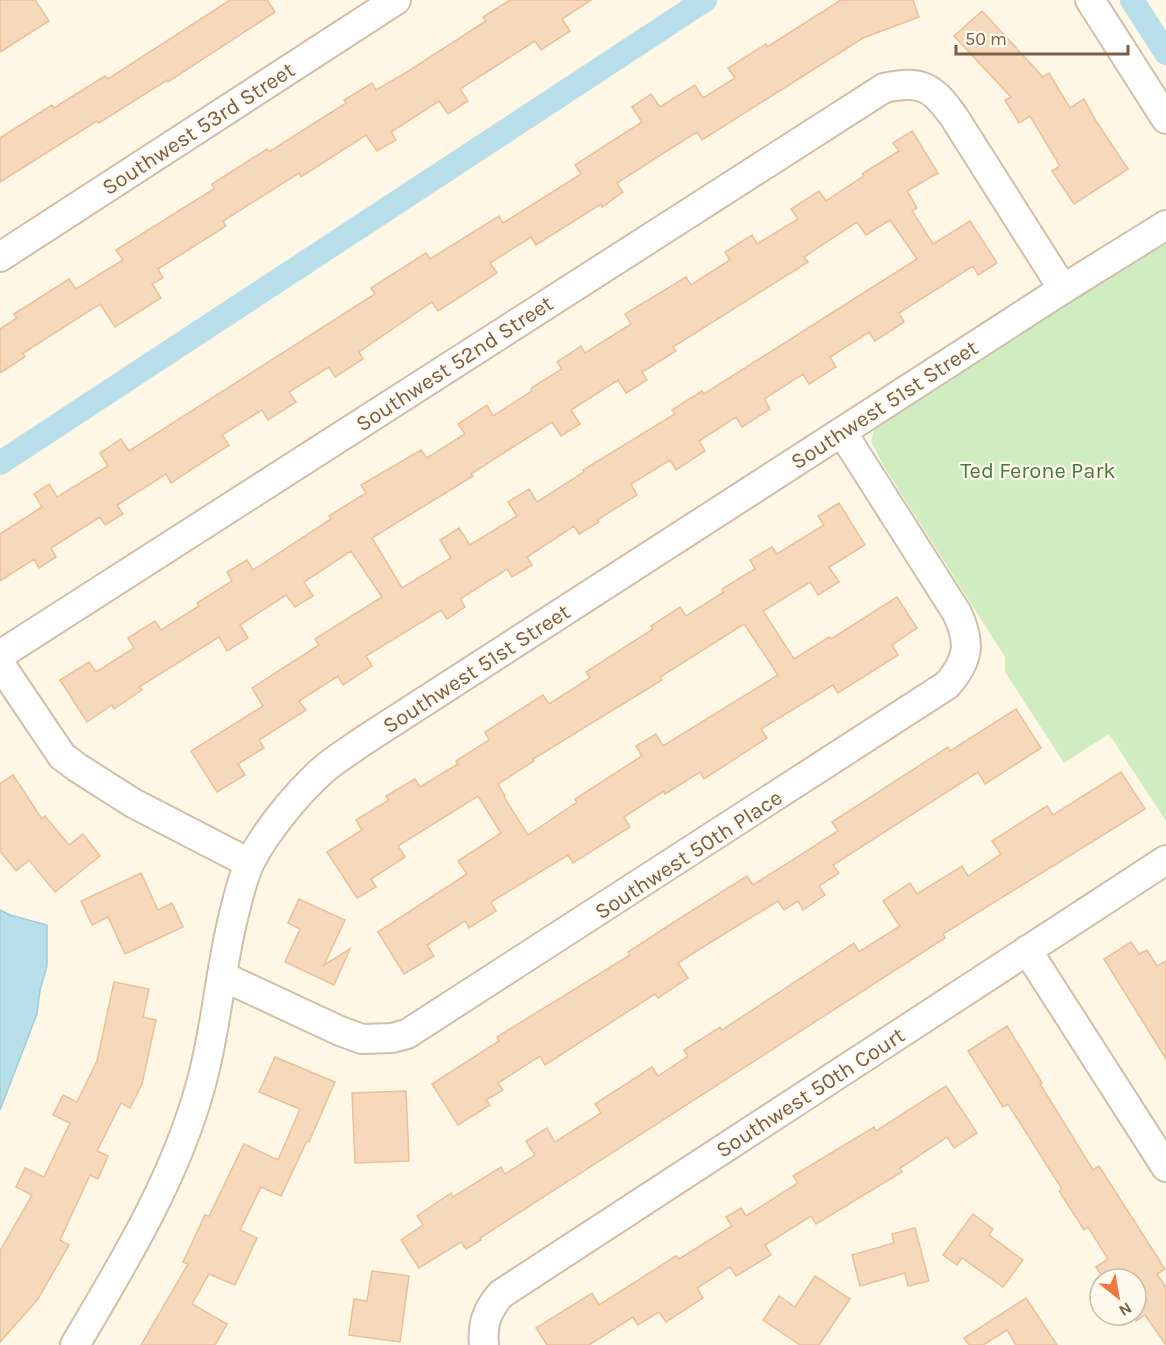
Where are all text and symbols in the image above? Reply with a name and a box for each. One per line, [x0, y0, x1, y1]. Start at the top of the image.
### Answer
scale bar [956, 18, 1128, 56]
text: 50 m [965, 28, 1007, 50]
street label: Southwest 53rd Street [97, 57, 300, 201]
street label: Southwest 52nd Street [351, 290, 558, 437]
street label: Southwest 51st Street [786, 335, 983, 475]
park label: Ted Ferone Park [960, 458, 1116, 484]
street label: Southwest 51st Street [378, 599, 575, 739]
street label: Southwest 50th Place [590, 785, 787, 925]
street label: Southwest 50th Court [711, 1022, 910, 1164]
north arrow [1088, 1267, 1148, 1327]
text: N [1116, 1298, 1135, 1321]

